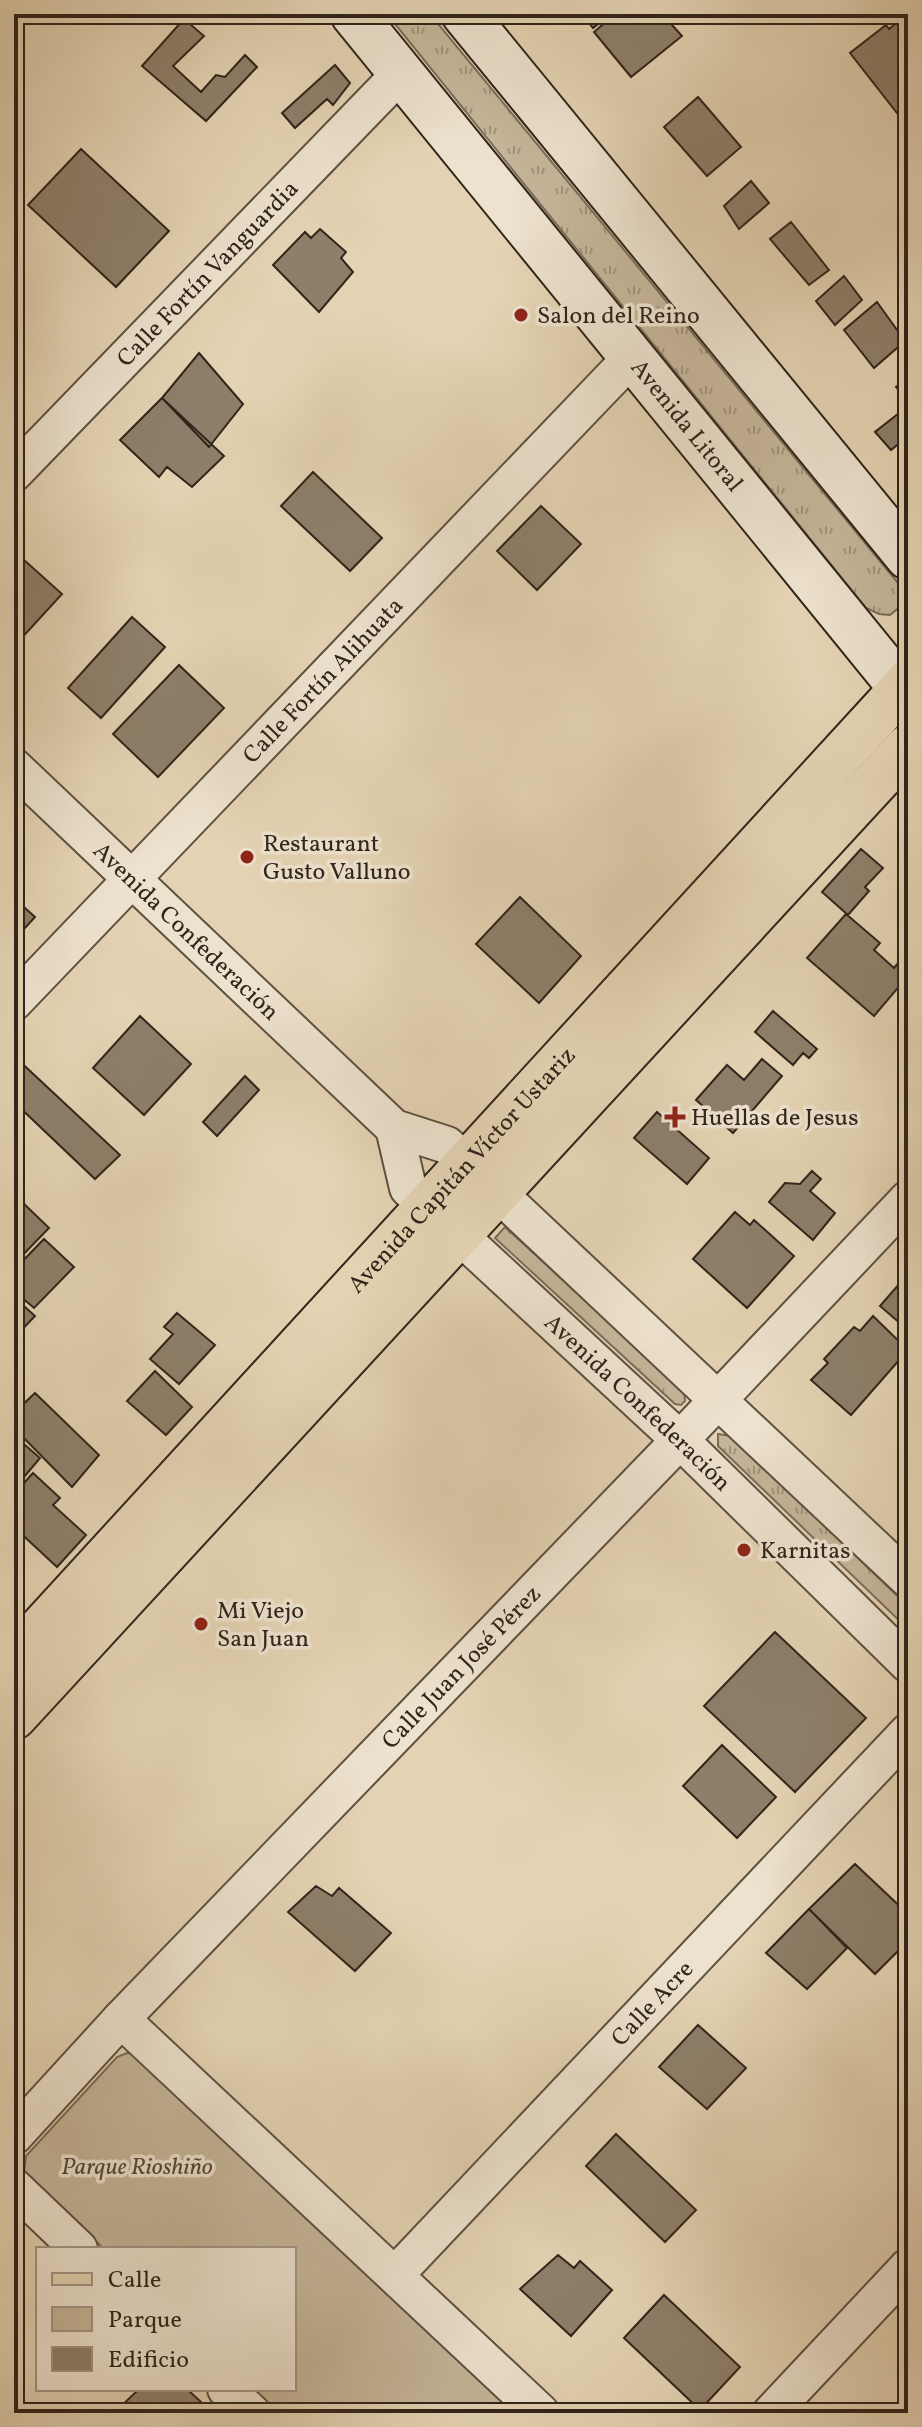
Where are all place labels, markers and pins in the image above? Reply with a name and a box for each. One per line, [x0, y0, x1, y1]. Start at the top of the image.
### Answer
place label: Salon del Reino [537, 300, 700, 334]
marker: Salon del Reino [512, 306, 530, 324]
place label: Restaurant Gusto Valluno [263, 828, 411, 890]
marker: Restaurant Gusto Valluno [238, 848, 256, 866]
place label: Huellas de Jesus [691, 1102, 858, 1136]
marker: Huellas de Jesus [666, 1108, 684, 1126]
place label: Karnitas [760, 1535, 850, 1569]
marker: Karnitas [735, 1541, 753, 1559]
place label: Mi Viejo San Juan [217, 1595, 309, 1657]
marker: Mi Viejo San Juan [192, 1615, 210, 1633]

